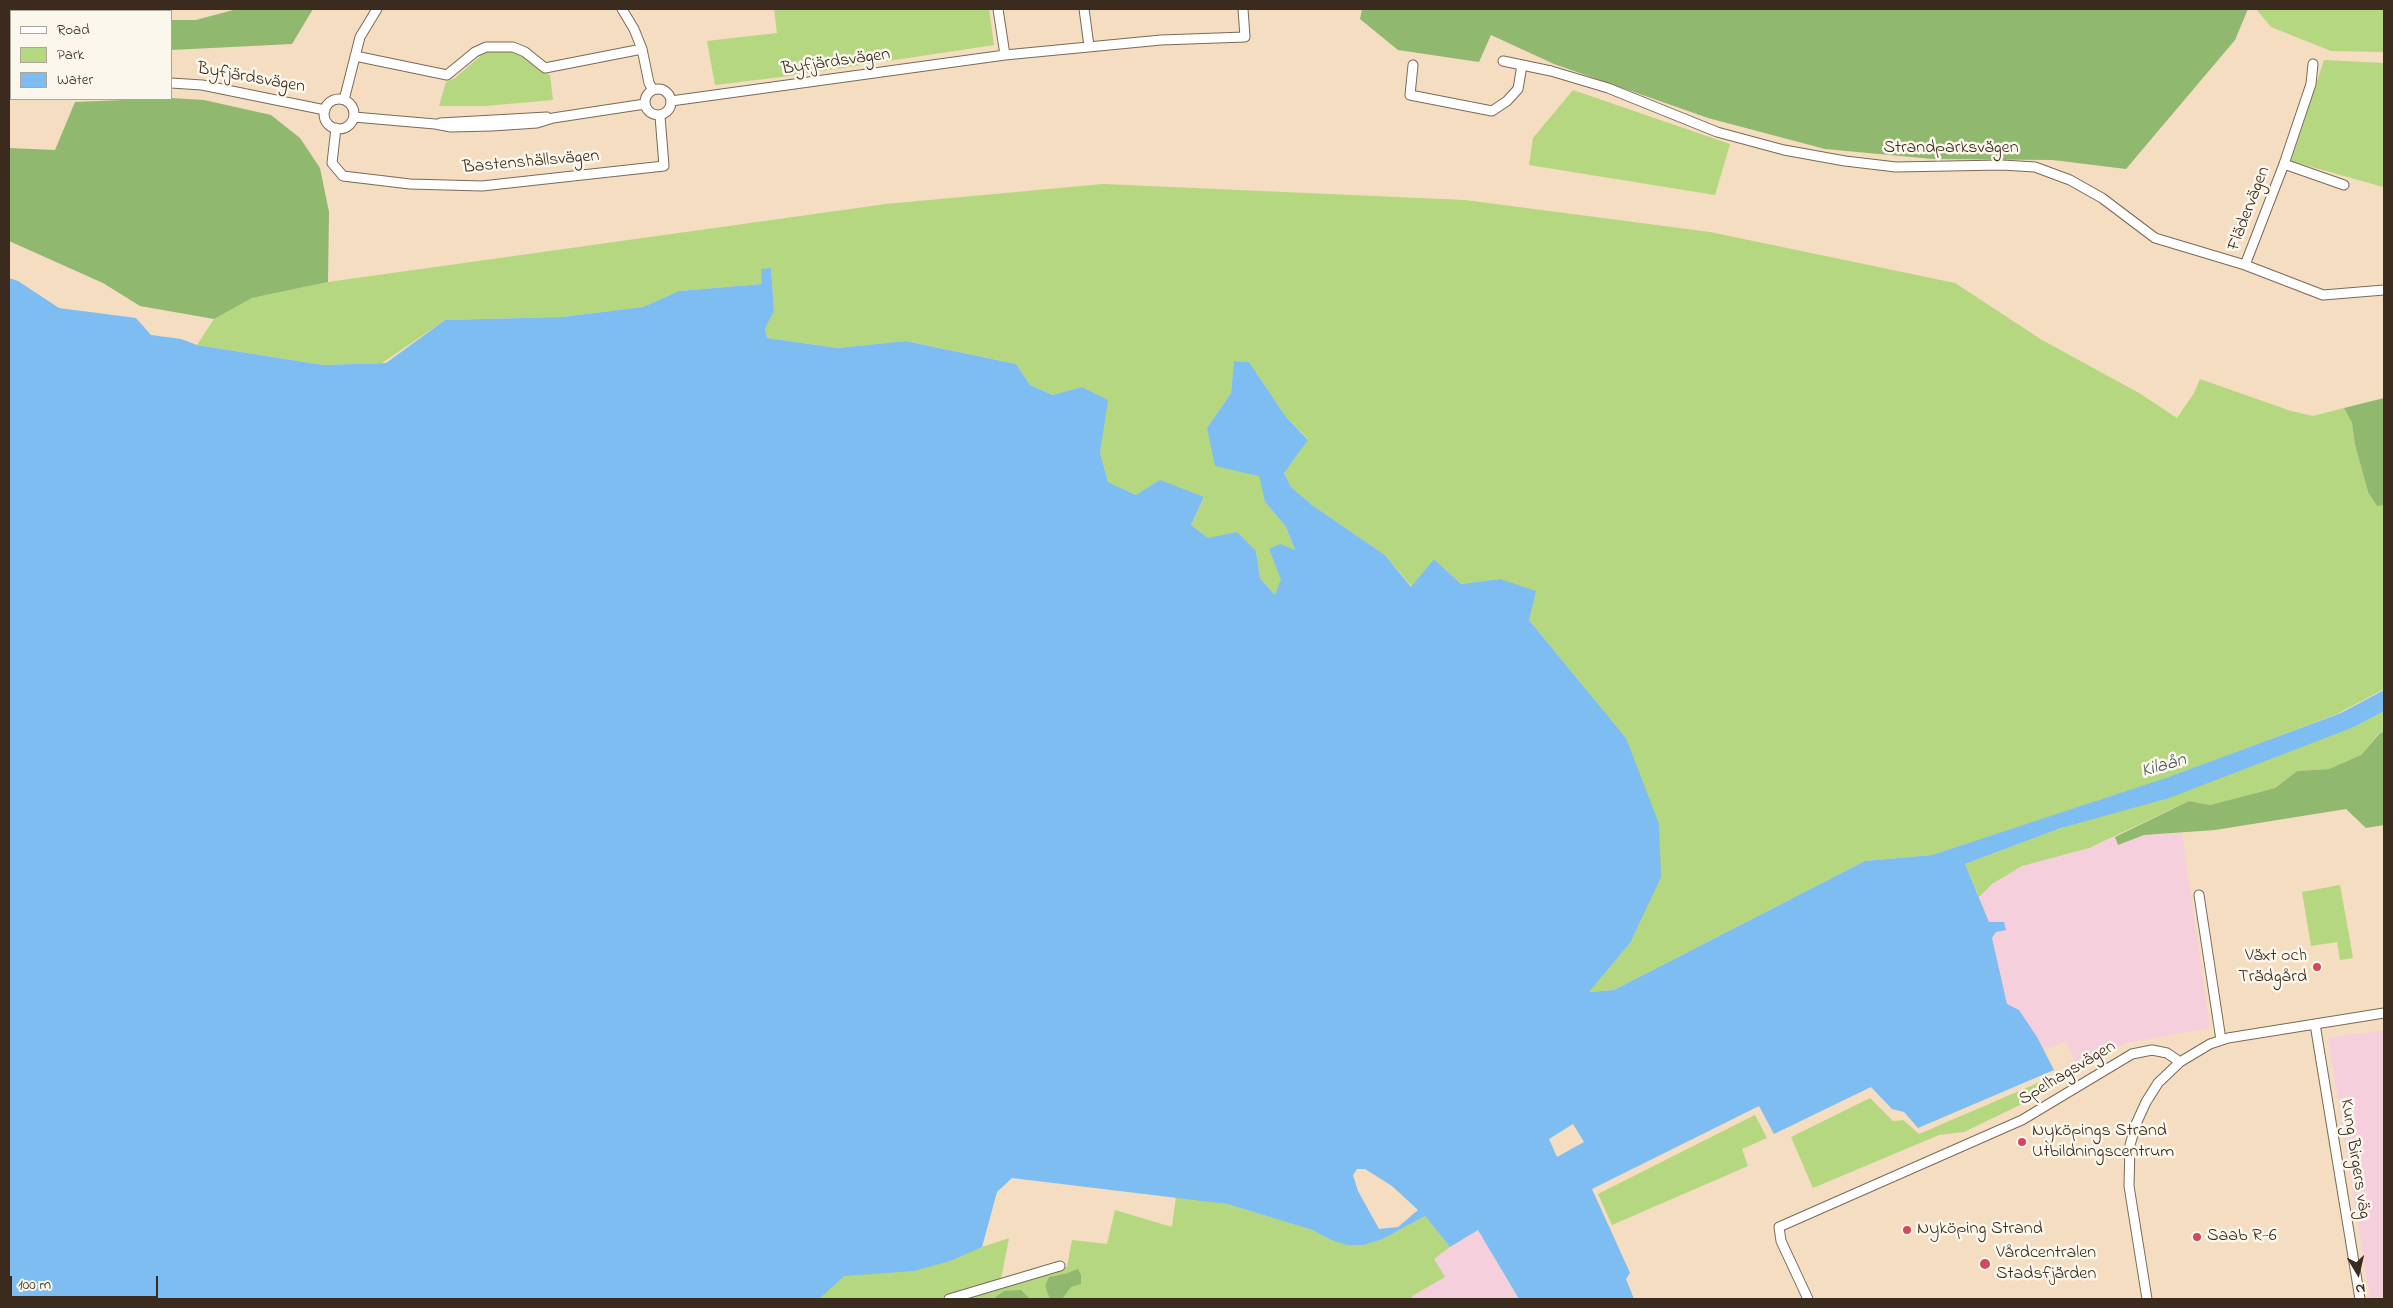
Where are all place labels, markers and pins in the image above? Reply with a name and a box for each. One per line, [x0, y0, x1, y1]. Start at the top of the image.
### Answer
place label: Växt och Trädgård [2238, 946, 2307, 989]
marker: Växt och Trädgård [2311, 961, 2323, 973]
place label: Nyköpings Strand Utbildningscentrum [2032, 1121, 2174, 1164]
marker: Nyköpings Strand Utbildningscentrum [2016, 1136, 2028, 1148]
place label: Nyköping Strand [1917, 1219, 2043, 1241]
marker: Nyköping Strand [1901, 1224, 1913, 1236]
place label: Saab R-6 [2207, 1226, 2277, 1248]
marker: Saab R-6 [2191, 1231, 2203, 1243]
place label: Vårdcentralen Stadsfjärden [1996, 1243, 2096, 1286]
marker: Vårdcentralen Stadsfjärden [1978, 1257, 1992, 1271]

